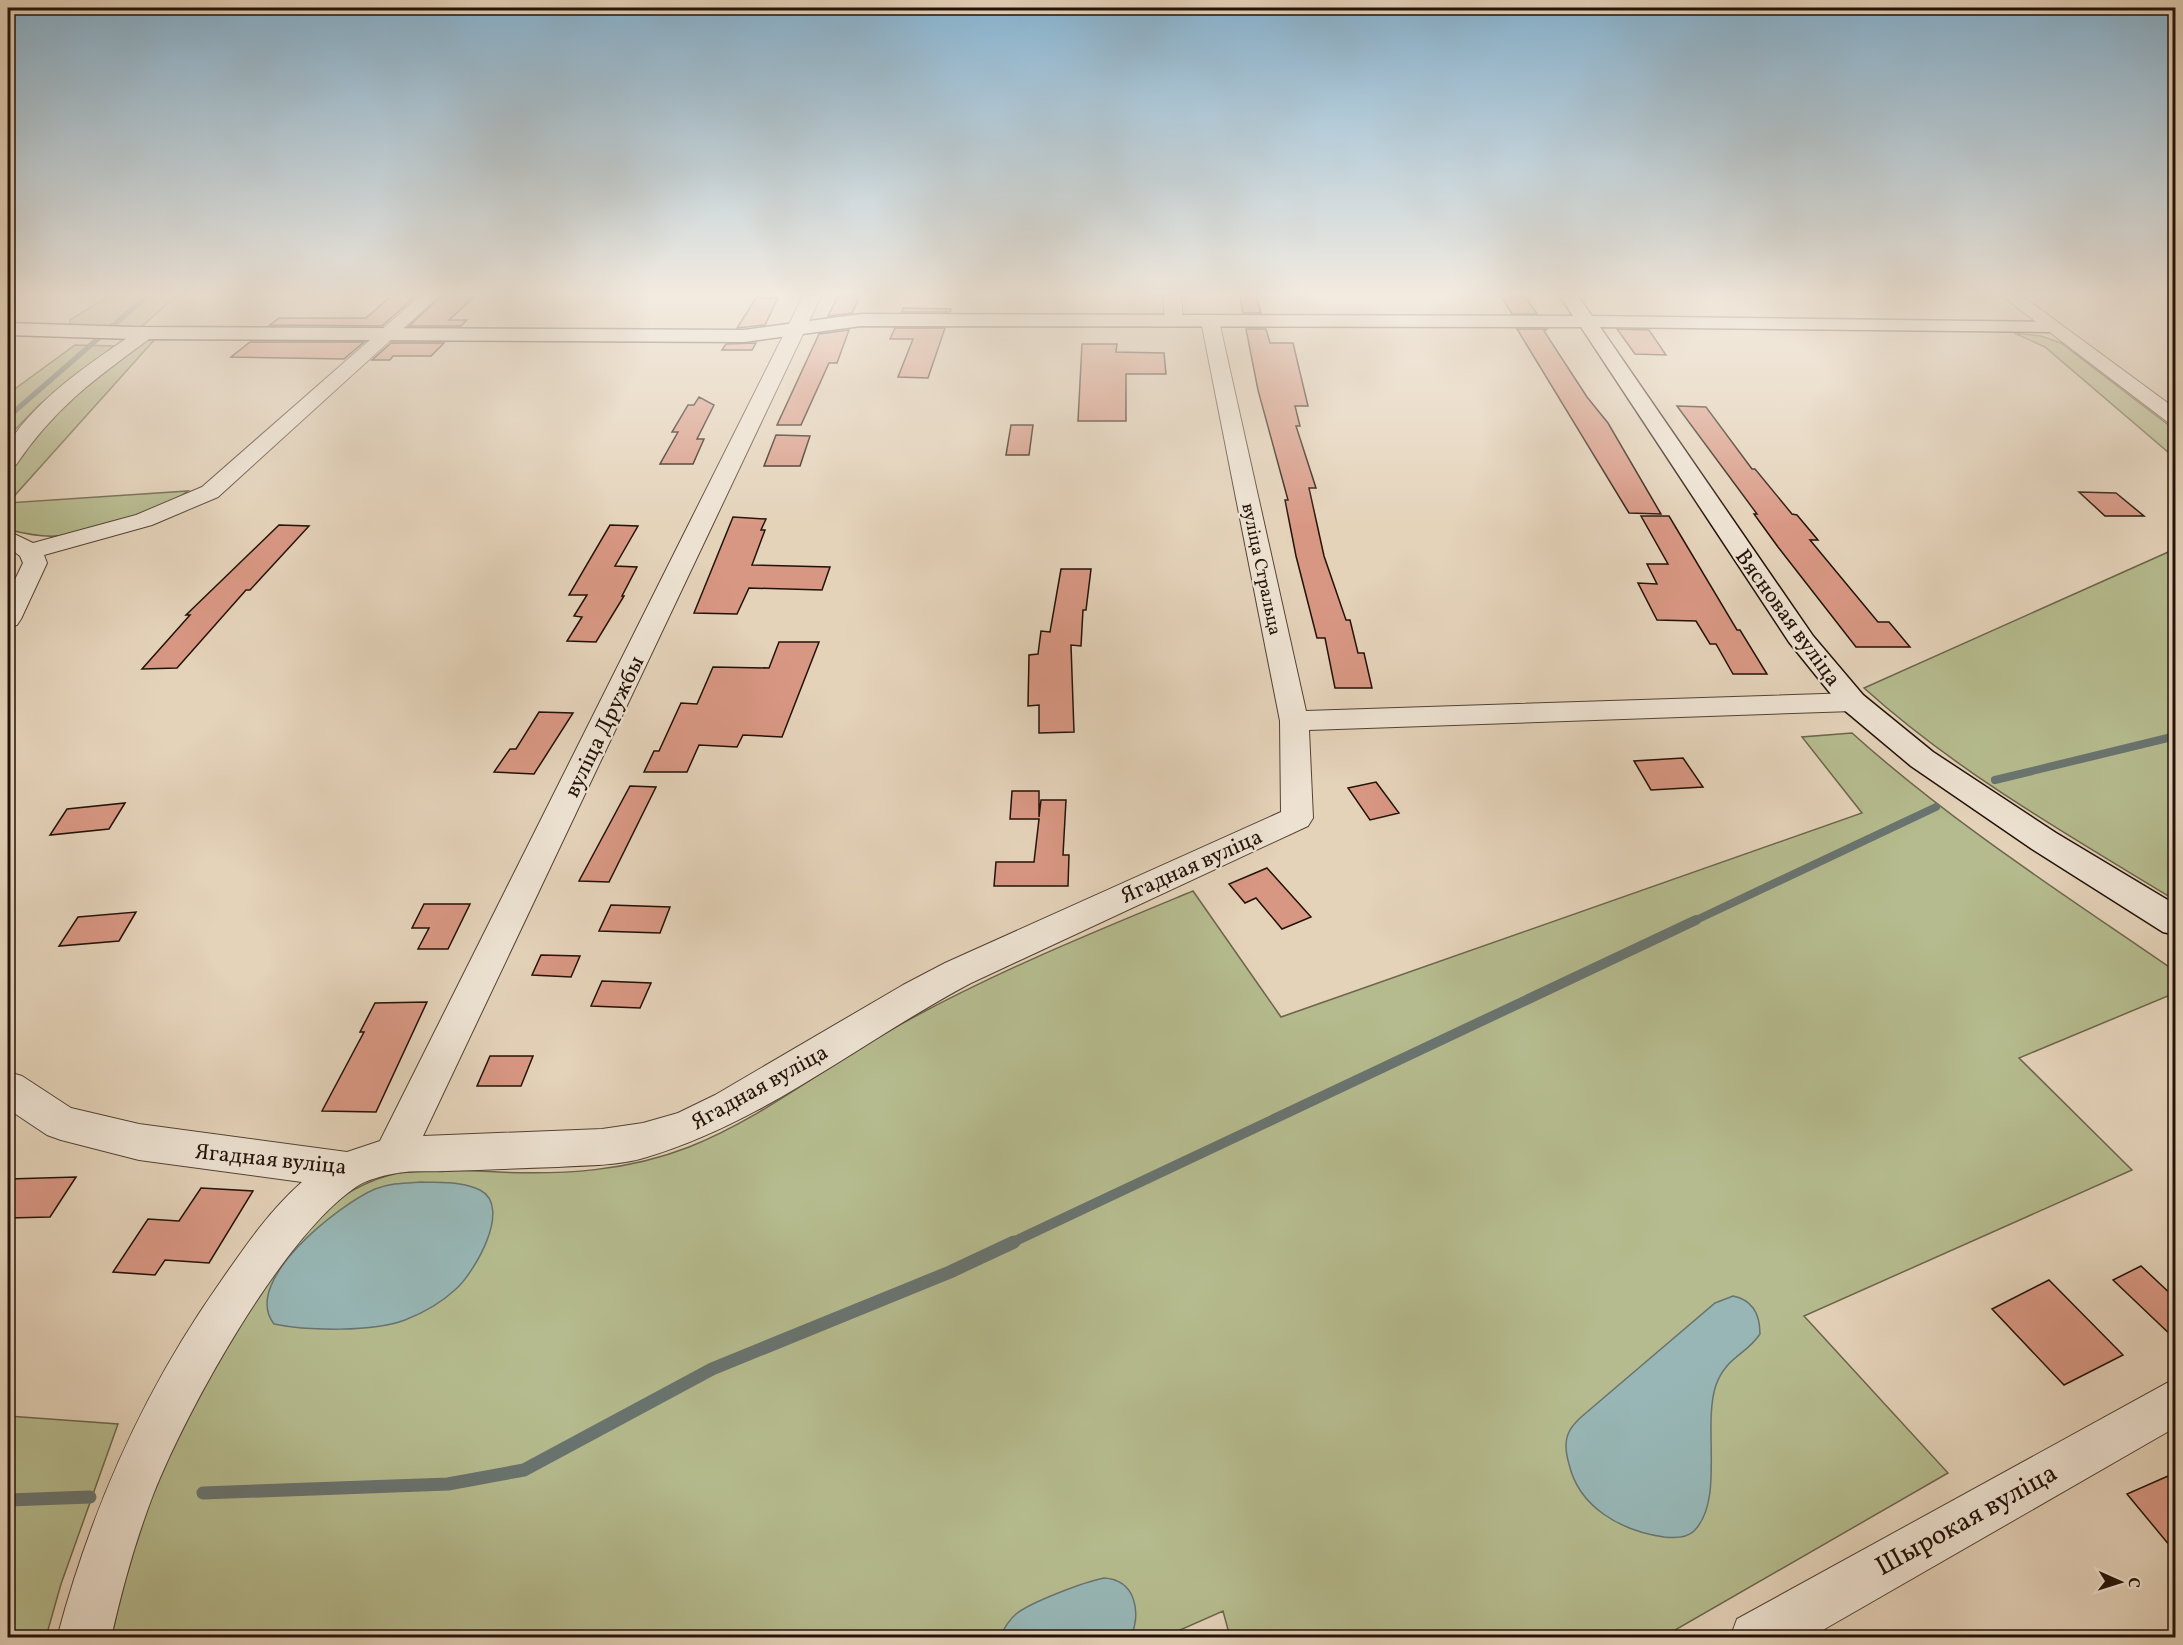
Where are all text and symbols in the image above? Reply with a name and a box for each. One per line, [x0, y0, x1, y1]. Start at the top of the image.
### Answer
street label: вуліца Стральца [1234, 501, 1287, 638]
street label: Вясновая вуліца [1727, 543, 1847, 693]
street label: вуліца Дружбы [558, 651, 653, 803]
street label: Ягадная вуліца [1116, 822, 1268, 912]
street label: Ягадная вуліца [686, 1038, 834, 1139]
street label: Ягадная вуліца [193, 1137, 348, 1184]
street label: Шырокая вуліца [1869, 1455, 2065, 1587]
north arrow [2090, 1552, 2150, 1612]
text: С [2122, 1577, 2144, 1588]

